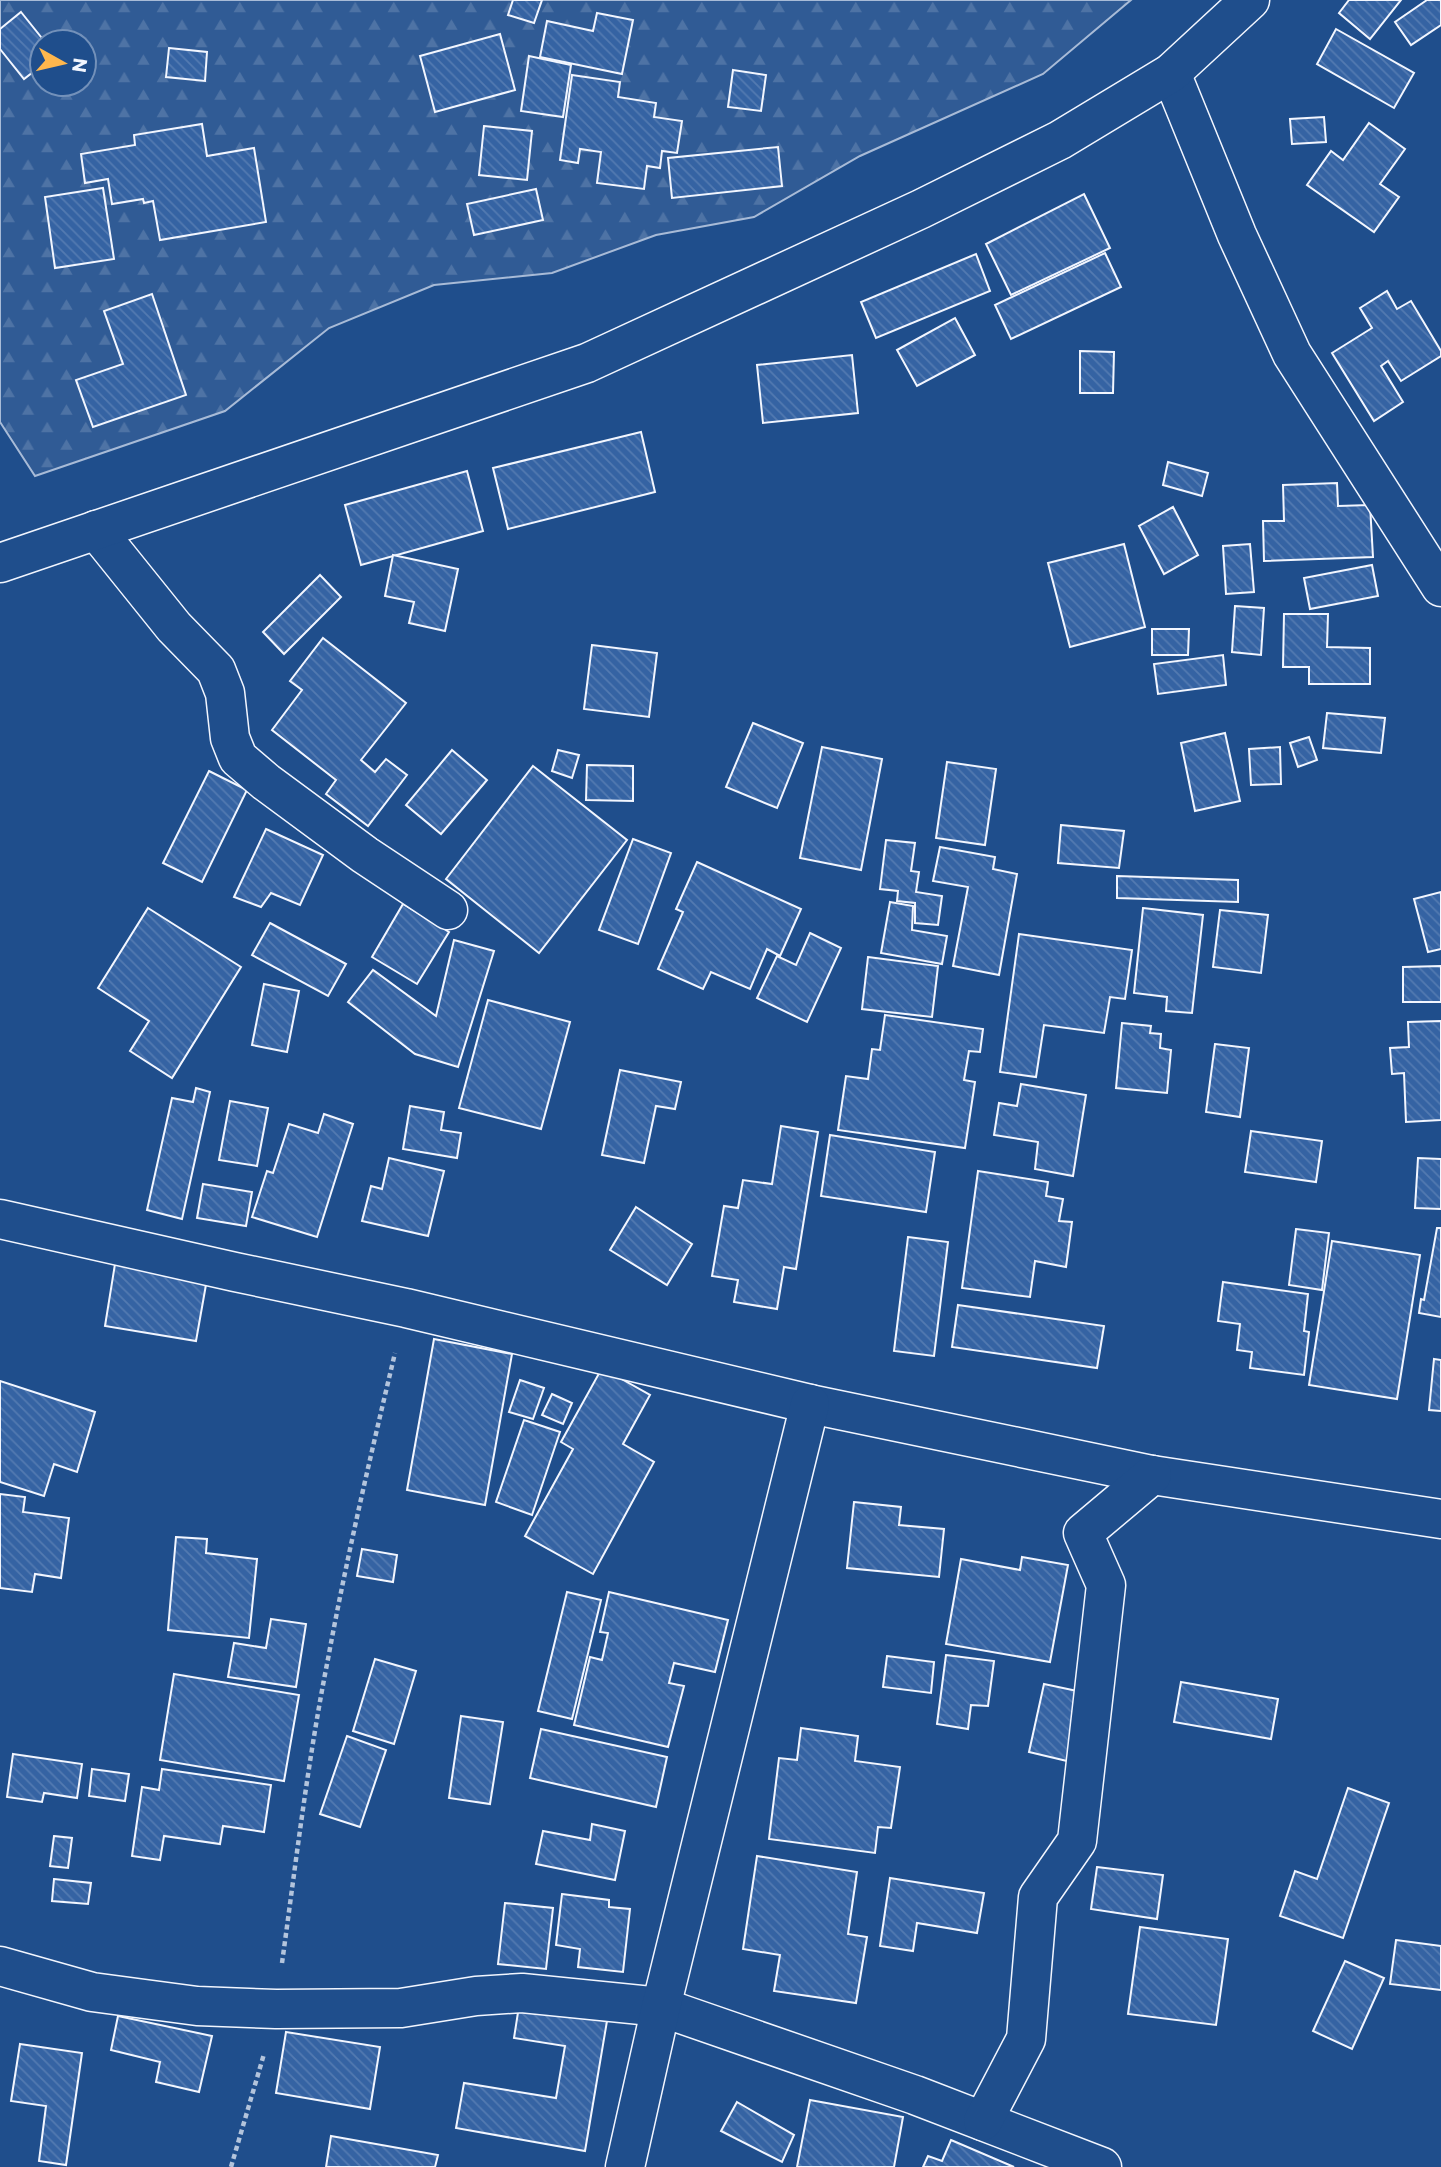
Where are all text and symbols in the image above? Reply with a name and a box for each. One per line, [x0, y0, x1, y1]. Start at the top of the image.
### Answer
north arrow [28, 28, 98, 98]
text: N [68, 57, 93, 74]

